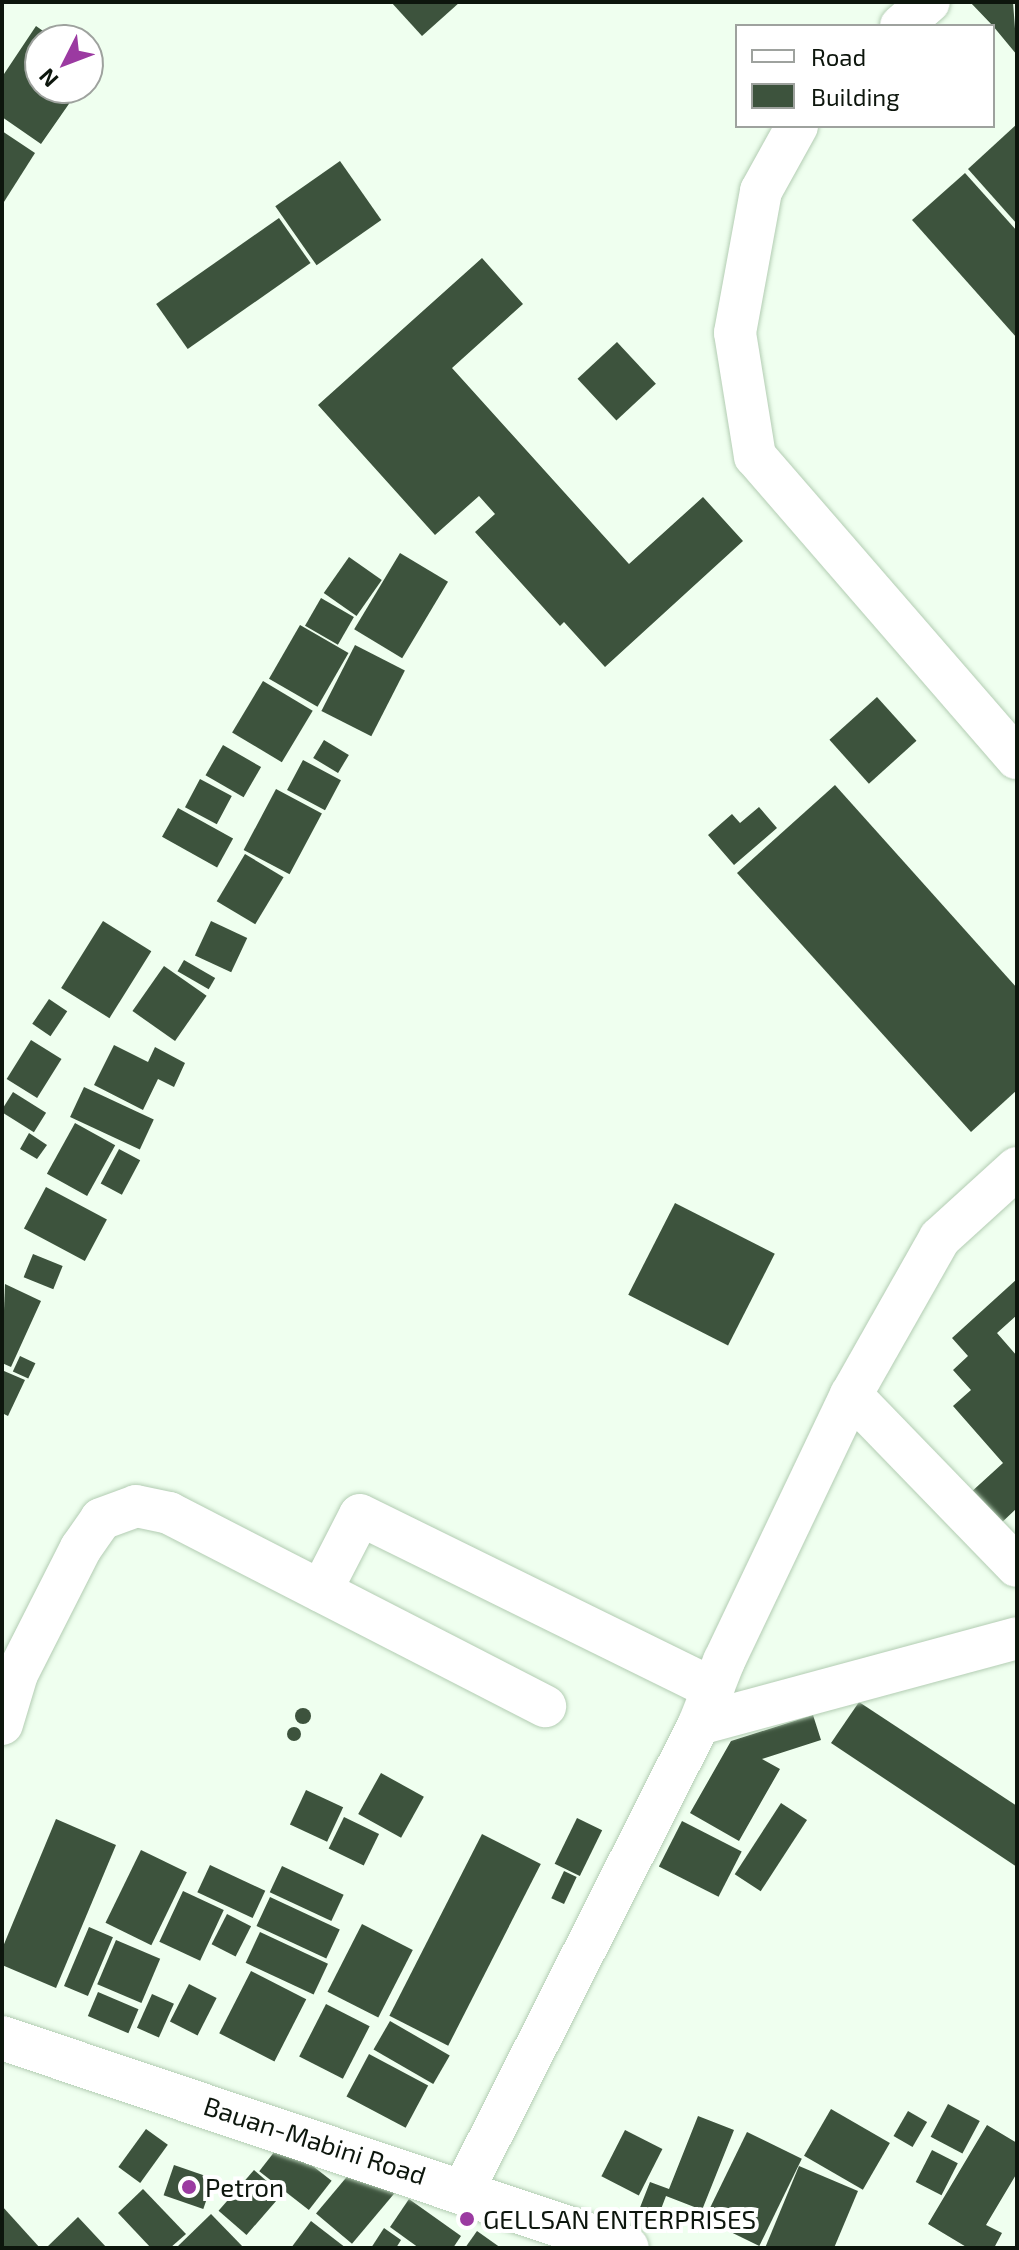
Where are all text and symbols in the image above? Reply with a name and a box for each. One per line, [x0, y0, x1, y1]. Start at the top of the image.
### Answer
north arrow [24, 24, 104, 104]
legend [735, 24, 995, 128]
text: Road [811, 42, 866, 71]
text: N [33, 64, 63, 93]
text: Building [811, 82, 900, 111]
street label: Bauan-Mabini Road [200, 2089, 430, 2191]
place label: Petron [205, 2171, 284, 2203]
marker: Petron [180, 2178, 198, 2196]
place label: GELLSAN ENTERPRISES [483, 2203, 756, 2235]
marker: GELLSAN ENTERPRISES [458, 2210, 476, 2228]

